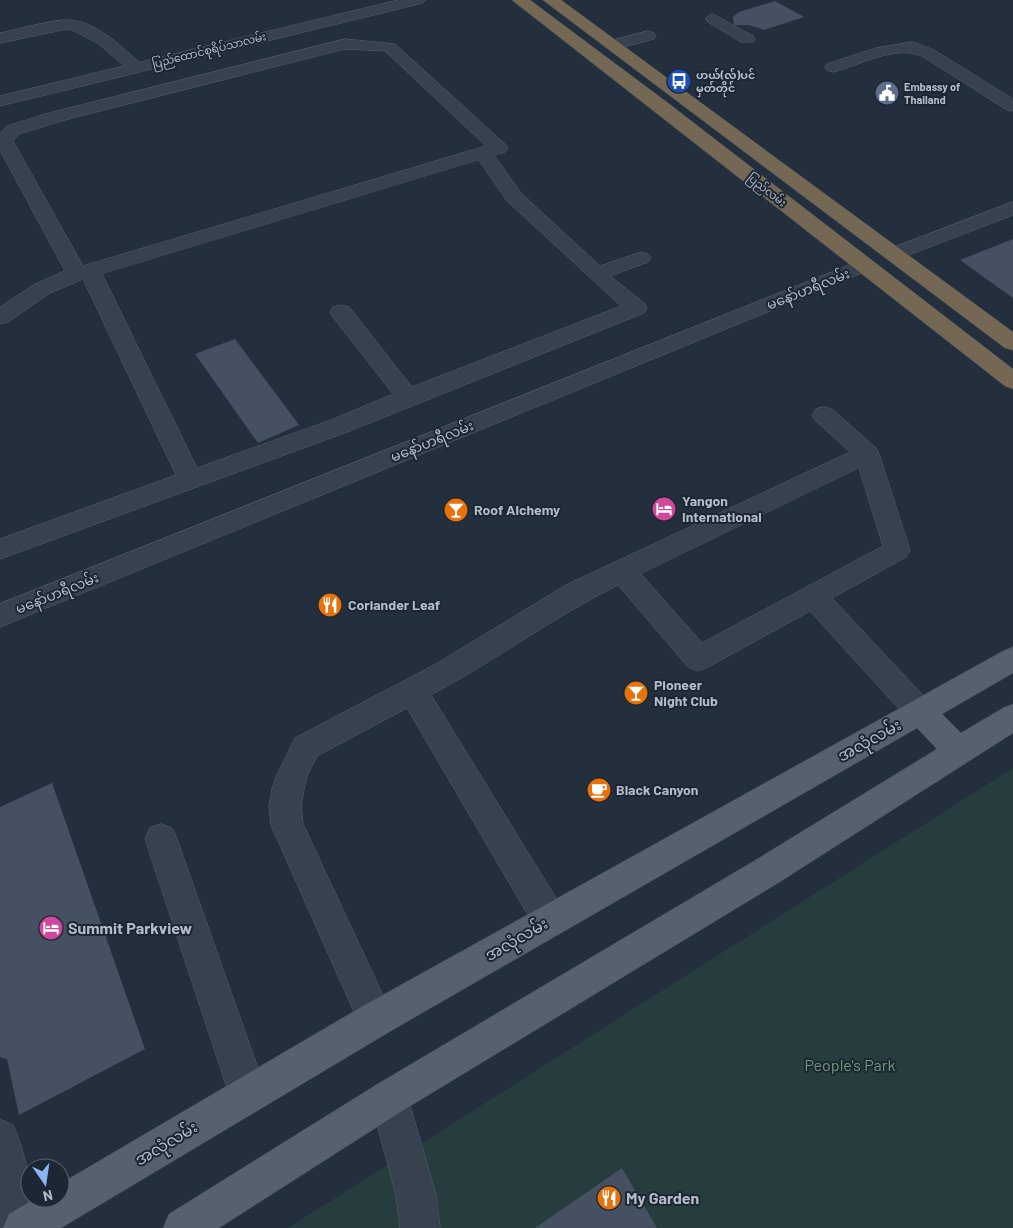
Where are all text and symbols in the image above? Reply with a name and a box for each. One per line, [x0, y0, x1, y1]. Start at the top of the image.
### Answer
street label: ပြည်ထောင်စုရိပ်သာလမ်း [151, 29, 268, 73]
bus stop icon: ဟယ်(လ်)ပင် မှတ်တိုင် [666, 68, 692, 94]
place label: ဟယ်(လ်)ပင် မှတ်တိုင် [696, 68, 755, 98]
public building icon: Embassy of Thailand [874, 80, 900, 106]
place label: Embassy of Thailand [904, 80, 960, 106]
street label: ပြည်လမ်း [743, 170, 789, 211]
street label: မနော်ဟရီလမ်း [763, 263, 853, 317]
street label: မနော်ဟရီလမ်း [387, 415, 477, 469]
place label: Yangon International [682, 492, 762, 525]
hotel icon: Yangon International [651, 496, 677, 522]
bar icon: Roof Alchemy [443, 497, 469, 523]
place label: Roof Alchemy [474, 501, 560, 518]
street label: မနော်ဟရီလမ်း [12, 567, 102, 621]
restaurant icon: Coriander Leaf [317, 592, 343, 618]
place label: Coriander Leaf [348, 596, 440, 613]
place label: Pioneer Night Club [654, 676, 718, 709]
bar icon: Pioneer Night Club [623, 680, 649, 706]
street label: အလုံလမ်း [833, 714, 907, 770]
cafe icon: Black Canyon [586, 777, 612, 803]
place label: Black Canyon [616, 781, 699, 798]
street label: အလုံလမ်း [480, 912, 554, 969]
hotel icon: Summit Parkview [38, 915, 64, 941]
place label: Summit Parkview [68, 918, 193, 937]
park label: People's Park [804, 1055, 896, 1074]
street label: အလုံလမ်း [131, 1116, 204, 1174]
north arrow [20, 1158, 70, 1208]
restaurant icon: My Garden [596, 1185, 622, 1211]
text: N [42, 1187, 54, 1205]
place label: My Garden [626, 1188, 699, 1207]

